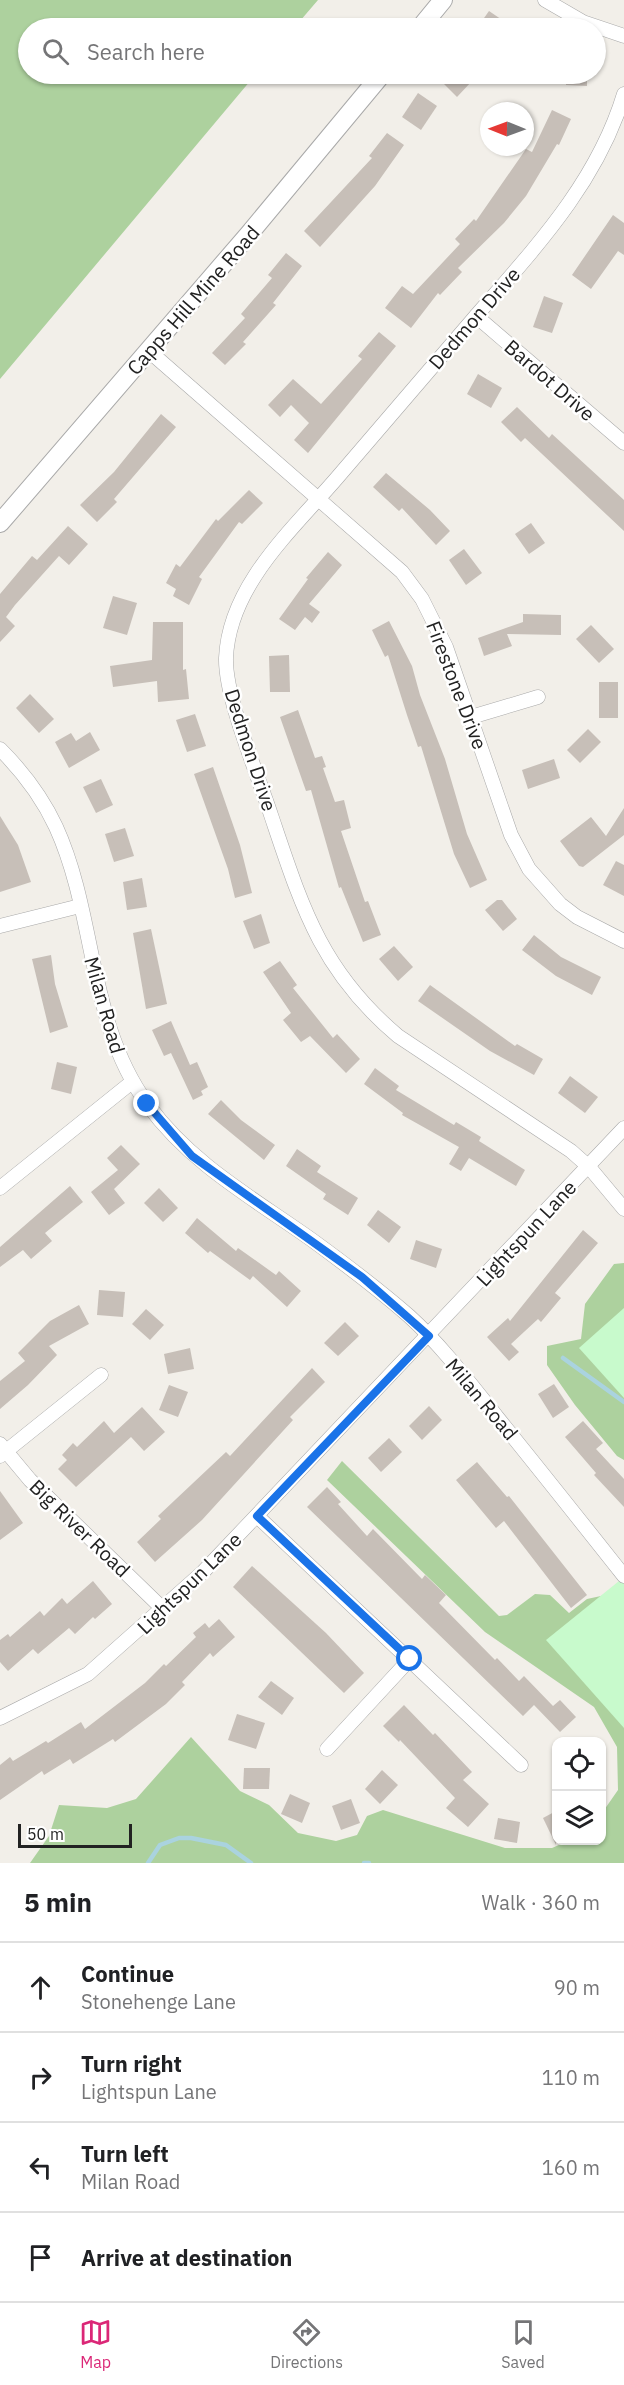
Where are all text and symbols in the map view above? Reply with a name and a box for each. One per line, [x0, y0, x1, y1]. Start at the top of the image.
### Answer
search box [18, 18, 606, 84]
icon: search [39, 35, 72, 68]
text: Search here [87, 37, 205, 66]
north arrow [480, 102, 534, 156]
street label: Capps Hill Mine Road [121, 220, 265, 380]
street label: Dedmon Drive [422, 261, 526, 375]
street label: Bardot Drive [499, 333, 601, 427]
street label: Firestone Drive [420, 617, 494, 753]
street label: Dedmon Drive [219, 685, 283, 815]
street label: Milan Road [78, 953, 132, 1057]
route end [133, 1090, 159, 1116]
street label: Lightspun Lane [470, 1174, 582, 1292]
street label: Milan Road [440, 1352, 524, 1446]
street label: Big River Road [24, 1473, 136, 1583]
street label: Lightspun Lane [131, 1526, 247, 1640]
route start [396, 1645, 422, 1671]
map controls [552, 1737, 606, 1845]
button: locate [552, 1737, 606, 1791]
button: layers [552, 1791, 606, 1845]
scale bar [18, 1821, 132, 1848]
text: 50 m [27, 1824, 64, 1844]
text: 5 min [24, 1885, 92, 1919]
text: Walk · 360 m [482, 1889, 600, 1916]
text: Continue [81, 1959, 174, 1988]
icon: ahead [24, 1971, 57, 2004]
text: 90 m [554, 1974, 600, 2001]
text: Stonehenge Lane [81, 1988, 236, 2015]
text: Turn right [81, 2049, 182, 2078]
icon: right [24, 2061, 57, 2094]
text: 110 m [542, 2064, 600, 2091]
text: Lightspun Lane [81, 2078, 217, 2105]
text: Turn left [81, 2139, 169, 2168]
icon: left [24, 2151, 57, 2184]
text: 160 m [542, 2154, 600, 2181]
text: Milan Road [81, 2168, 180, 2195]
icon: arrive [24, 2241, 57, 2274]
text: Arrive at destination [81, 2243, 292, 2272]
tab: Map [79, 2316, 112, 2372]
tab: Directions [270, 2316, 343, 2372]
tab: Saved [501, 2316, 545, 2372]

